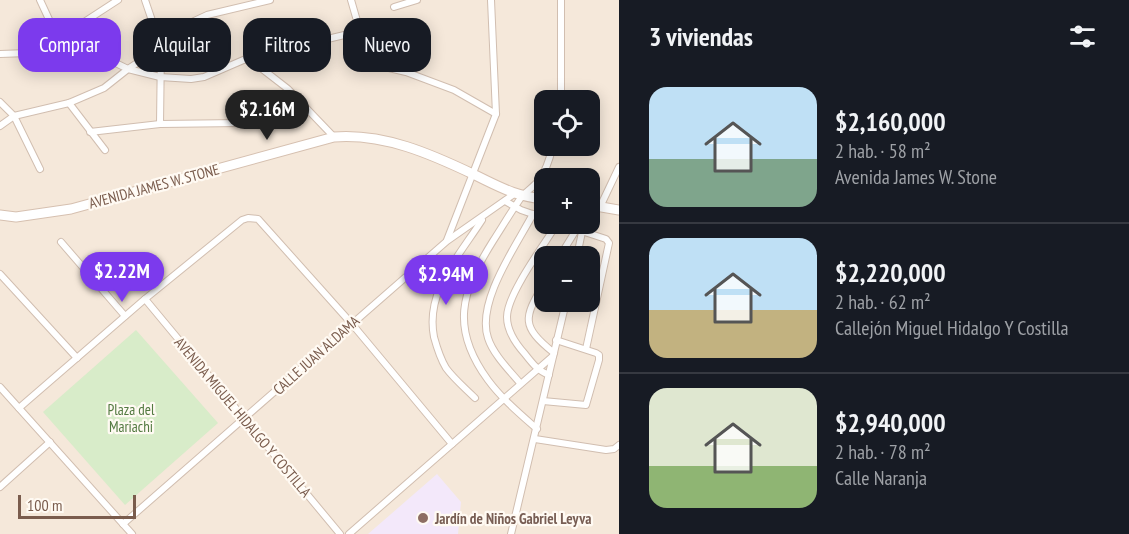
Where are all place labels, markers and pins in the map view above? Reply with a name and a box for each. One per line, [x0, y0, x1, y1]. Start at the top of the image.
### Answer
pin: $2.16M [218, 90, 316, 141]
pin: $2.22M [73, 252, 171, 303]
pin: $2.94M [397, 255, 495, 306]
place label: Jardín de Niños Gabriel Leyva [434, 509, 591, 528]
marker: Jardín de Niños Gabriel Leyva [416, 511, 430, 525]

